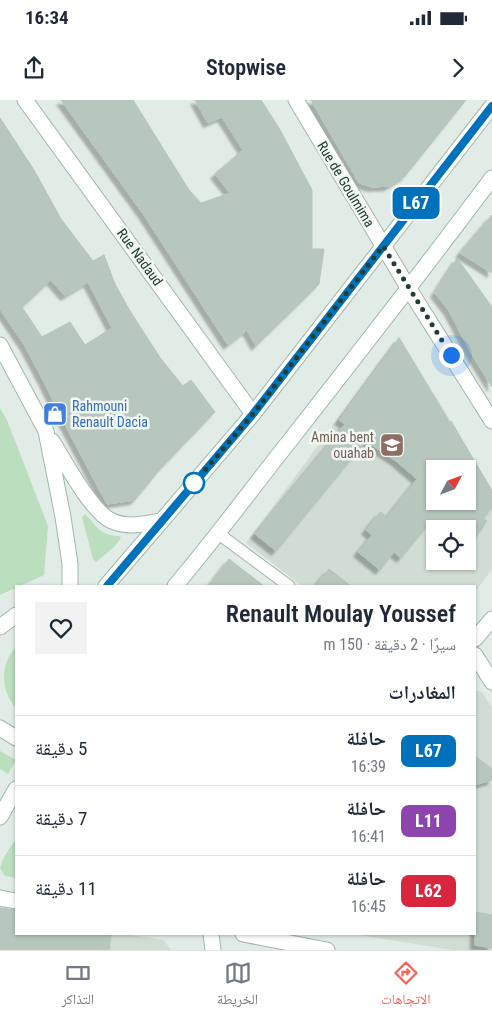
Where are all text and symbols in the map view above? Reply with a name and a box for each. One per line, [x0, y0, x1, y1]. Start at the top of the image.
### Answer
text: 16:34 [25, 6, 69, 29]
icon: share [20, 54, 48, 82]
icon: forward [444, 54, 472, 82]
text: Stopwise [206, 55, 286, 80]
street label: Rue de Goulmima [314, 138, 378, 230]
line badge: L67 [387, 187, 445, 219]
text: L67 [403, 192, 429, 213]
street label: Rue Nadaud [114, 225, 166, 289]
your location [439, 343, 464, 368]
place label: Rahmouni Renault Dacia [72, 398, 148, 430]
shop icon: Rahmouni Renault Dacia [42, 401, 68, 427]
place label: Amina bent ouahab [311, 429, 374, 461]
school or university icon: Amina bent ouahab [379, 432, 405, 458]
north arrow [426, 460, 476, 510]
map controls [426, 460, 476, 570]
unlabelled marker [183, 472, 205, 494]
button: locate [426, 520, 476, 570]
text: Renault Moulay Youssef [226, 600, 456, 628]
button: heart [35, 602, 87, 654]
text: سيرًا · 2 دقيقة · 150 m [323, 635, 456, 654]
text: المغادرات [389, 681, 456, 704]
text: حافلة [347, 727, 386, 750]
text: 5 دقيقة [35, 737, 87, 760]
text: L67 [415, 740, 442, 761]
text: 16:39 [351, 757, 386, 776]
text: حافلة [347, 797, 386, 820]
text: 7 دقيقة [35, 807, 87, 830]
text: L11 [415, 810, 442, 831]
text: 16:41 [351, 827, 386, 846]
text: حافلة [347, 867, 386, 890]
text: 11 دقيقة [35, 877, 97, 900]
text: L62 [415, 880, 442, 901]
text: 16:45 [351, 897, 386, 916]
tab: التذاكر [61, 959, 94, 1013]
tab: الخريطة [217, 959, 258, 1013]
tab: الاتجاهات [381, 959, 431, 1013]

